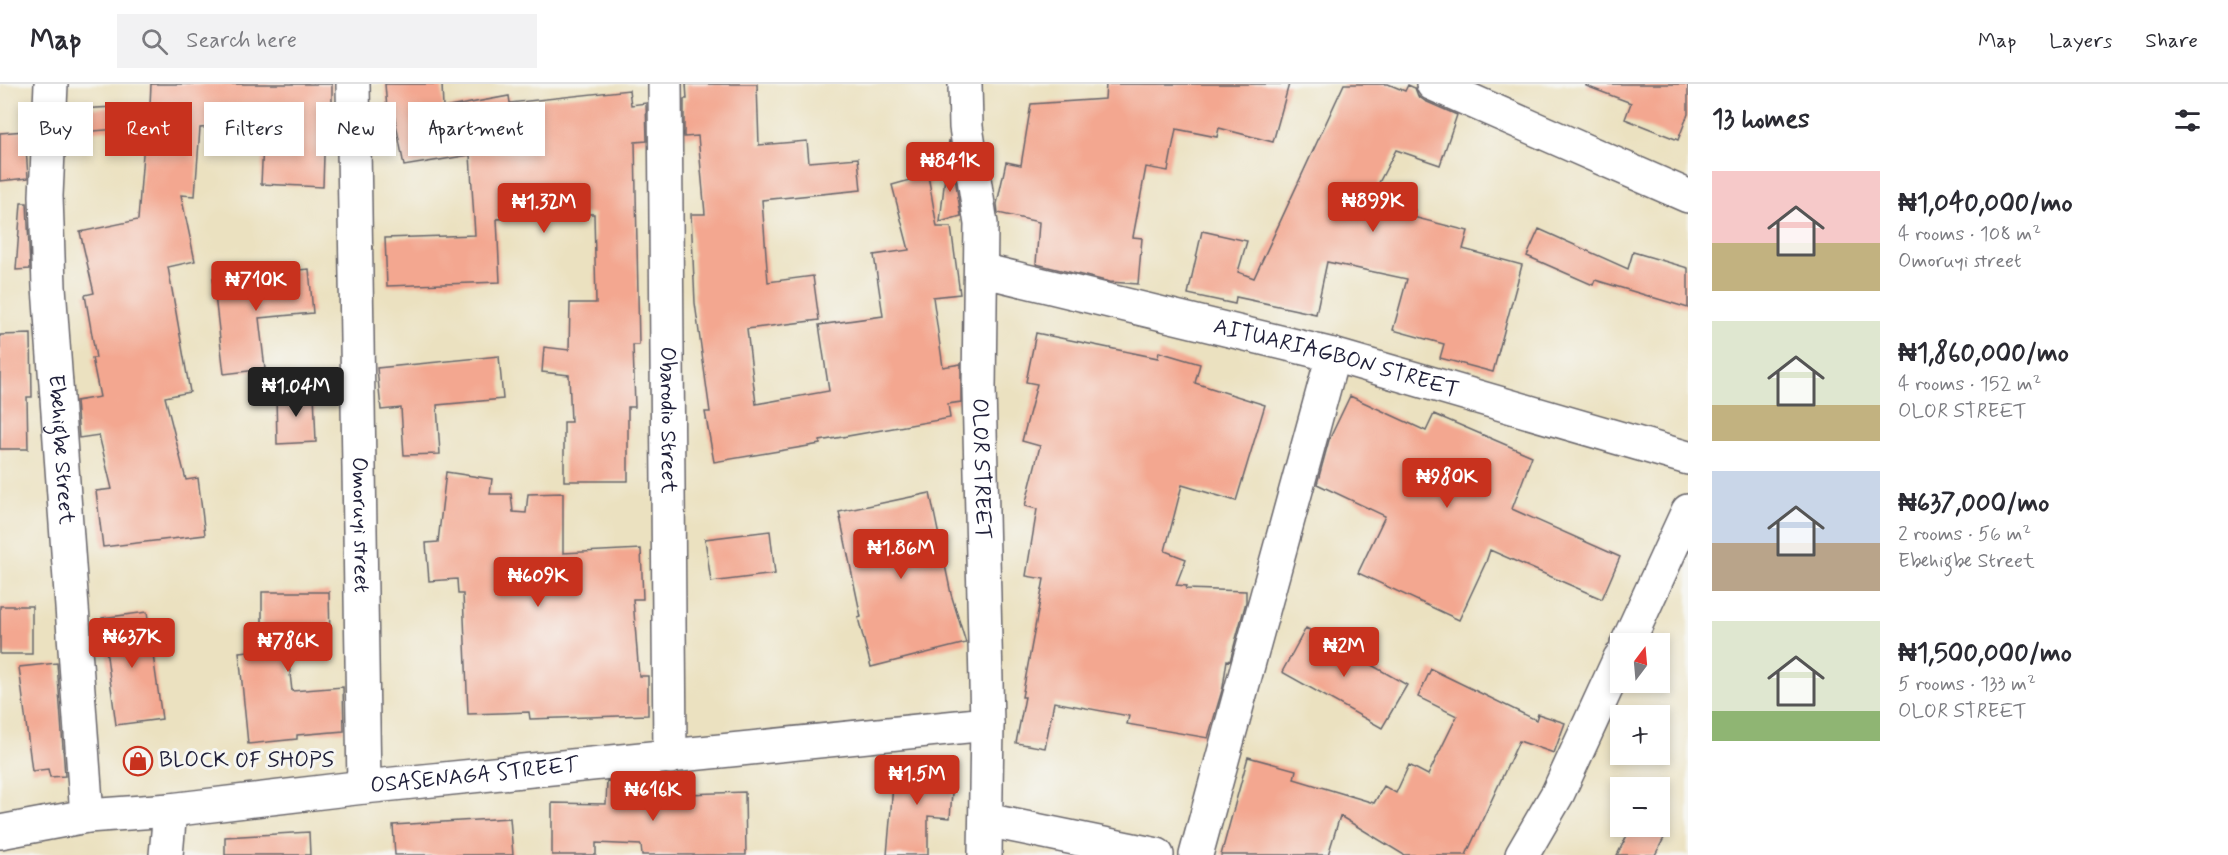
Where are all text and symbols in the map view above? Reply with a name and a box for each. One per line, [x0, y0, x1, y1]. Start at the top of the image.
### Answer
search box [117, 14, 537, 68]
text: Map [30, 23, 81, 60]
icon: search [138, 25, 171, 58]
text: Search here [186, 27, 297, 55]
text: Map [1978, 27, 2016, 55]
text: Layers [2049, 27, 2112, 55]
text: Share [2145, 27, 2198, 55]
chip: Buy [18, 102, 93, 156]
chip: Rent [105, 102, 192, 156]
chip: Filters [204, 102, 304, 156]
chip: New [316, 102, 396, 156]
chip: Apartment [408, 102, 545, 156]
text: 13 homes [1712, 103, 1810, 137]
icon: filters [2171, 104, 2204, 137]
pin: ₦841K [908, 142, 992, 193]
text: ₦841K [920, 148, 980, 175]
pin: ₦899K [1331, 182, 1415, 233]
pin: ₦1.32M [495, 183, 593, 234]
text: ₦1,040,000/mo [1898, 187, 2073, 221]
text: ₦899K [1342, 188, 1404, 215]
text: ₦1.32M [512, 189, 576, 216]
icon: home [1760, 195, 1832, 267]
text: 4 rooms · 108 m² [1898, 221, 2041, 248]
text: Omoruyi street [1898, 248, 2022, 275]
pin: ₦710K [214, 261, 298, 312]
text: ₦710K [225, 267, 287, 294]
street label: AITUARIAGBON STREET [1211, 313, 1462, 405]
text: ₦1,860,000/mo [1898, 337, 2069, 371]
icon: home [1760, 345, 1832, 417]
street label: Obarodio Street [653, 346, 682, 494]
pin: ₦1.04M [247, 367, 345, 418]
text: 4 rooms · 152 m² [1898, 371, 2041, 398]
street label: Ebehigbe Street [41, 373, 80, 526]
text: ₦1.04M [262, 373, 330, 400]
street label: OLOR STREET [965, 398, 997, 540]
text: OLOR STREET [1898, 398, 2027, 425]
street label: Omoruyi street [345, 457, 375, 593]
pin: ₦980K [1405, 458, 1489, 509]
text: ₦980K [1416, 464, 1478, 491]
text: ₦637,000/mo [1898, 487, 2049, 521]
icon: home [1760, 495, 1832, 567]
text: 2 rooms · 56 m² [1898, 521, 2031, 548]
pin: ₦1.86M [852, 529, 950, 580]
text: ₦1.86M [867, 535, 935, 562]
text: Ebehigbe Street [1898, 548, 2035, 575]
pin: ₦609K [496, 557, 580, 608]
text: ₦609K [508, 563, 568, 590]
pin: ₦637K [90, 618, 174, 669]
pin: ₦786K [246, 622, 330, 673]
text: ₦637K [103, 624, 161, 651]
pin: ₦2M [1315, 627, 1373, 678]
text: ₦786K [257, 628, 319, 655]
text: ₦2M [1323, 633, 1365, 660]
north arrow [1610, 633, 1670, 693]
map controls [1610, 633, 1670, 837]
text: ₦1,500,000/mo [1898, 637, 2072, 671]
icon: home [1760, 645, 1832, 717]
text: 5 rooms · 133 m² [1898, 671, 2036, 698]
text: OLOR STREET [1898, 698, 2027, 725]
button: + [1610, 705, 1670, 765]
shop icon: BLOCK OF SHOPS [122, 745, 154, 777]
place label: BLOCK OF SHOPS [159, 747, 334, 775]
street label: OSASENAGA STREET [369, 751, 581, 800]
pin: ₦1.5M [875, 755, 959, 806]
text: ₦1.5M [888, 761, 946, 788]
pin: ₦616K [611, 771, 695, 822]
text: ₦616K [625, 777, 681, 804]
button: − [1610, 777, 1670, 837]

